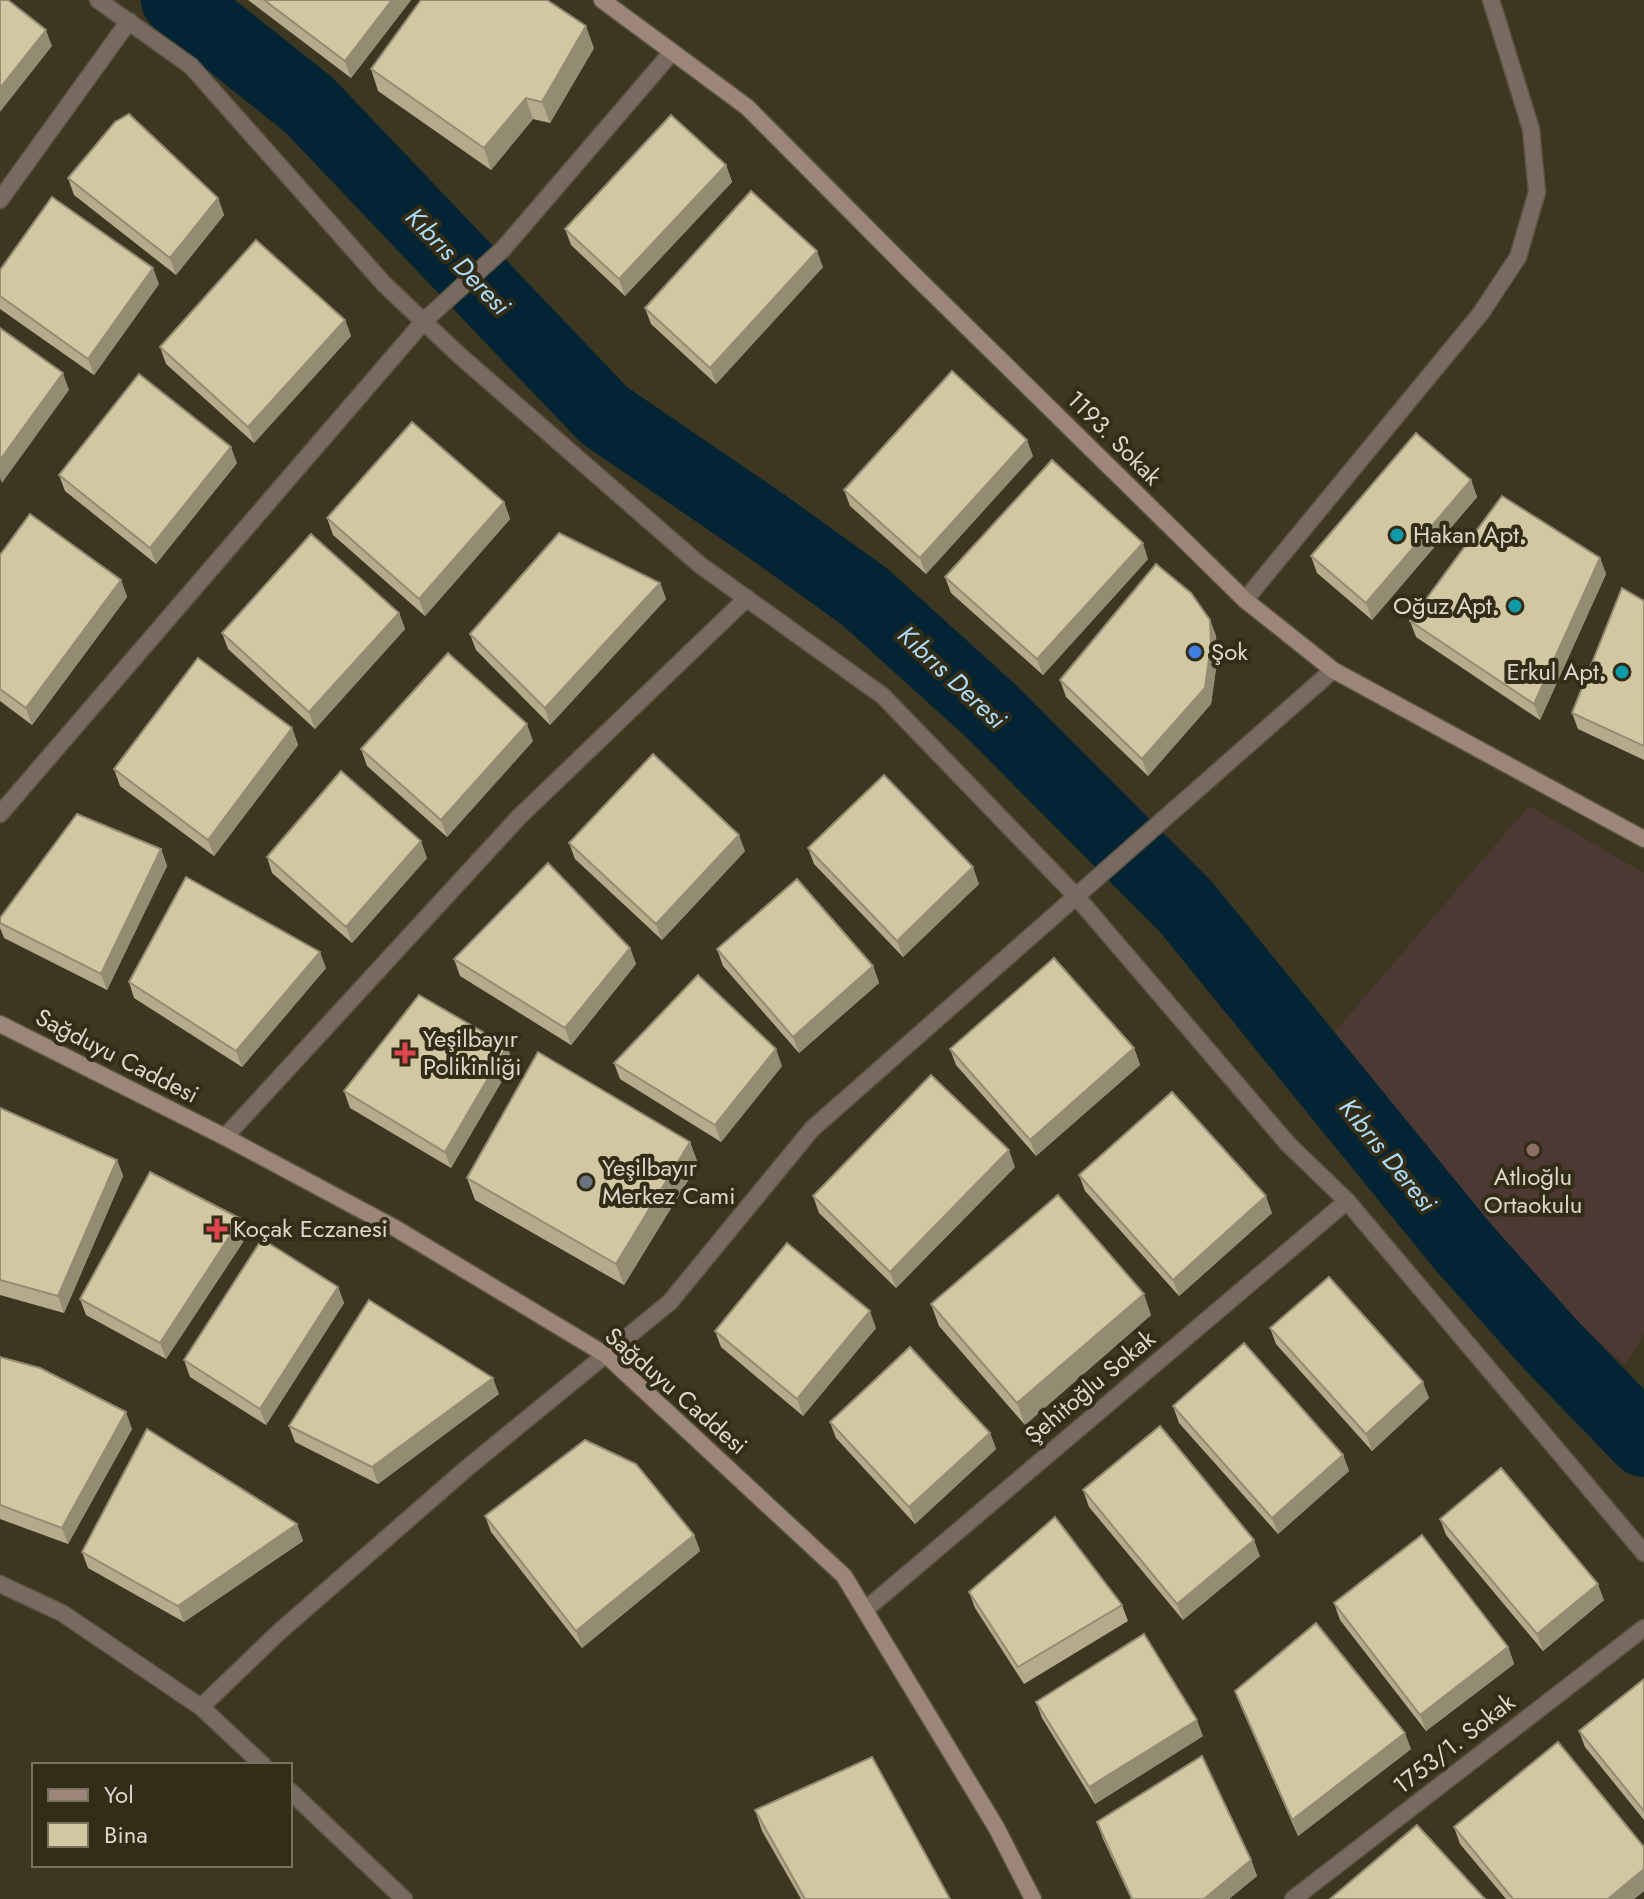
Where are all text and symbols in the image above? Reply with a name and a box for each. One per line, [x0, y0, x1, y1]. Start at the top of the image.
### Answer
water label: Kıbrıs Deresi [397, 199, 519, 324]
street label: 1193. Sokak [1059, 382, 1170, 493]
place label: Hakan Apt. [1413, 517, 1526, 552]
marker: Hakan Apt. [1388, 526, 1406, 544]
place label: Oğuz Apt. [1393, 588, 1499, 623]
marker: Oğuz Apt. [1506, 597, 1524, 615]
water label: Kıbrıs Deresi [889, 617, 1015, 738]
place label: Şok [1211, 634, 1248, 669]
marker: Şok [1186, 643, 1204, 661]
place label: Erkul Apt. [1506, 654, 1606, 689]
marker: Erkul Apt. [1613, 663, 1631, 681]
street label: Sağduyu Caddesi [30, 999, 205, 1112]
place label: Yeşilbayır Polikinliği [423, 1021, 521, 1084]
marker: Yeşilbayır Polikinliği [394, 1042, 416, 1064]
water label: Kıbrıs Deresi [1330, 1090, 1446, 1220]
marker: Atlıoğlu Ortaokulu [1524, 1141, 1542, 1159]
place label: Yeşilbayır Merkez Cami [602, 1150, 735, 1213]
place label: Atlıoğlu Ortaokulu [1484, 1159, 1582, 1222]
marker: Yeşilbayır Merkez Cami [577, 1173, 595, 1191]
place label: Koçak Eczanesi [233, 1211, 388, 1246]
marker: Koçak Eczanesi [208, 1220, 226, 1238]
street label: Sağduyu Caddesi [597, 1319, 755, 1462]
street label: Şehitoğlu Sokak [1017, 1321, 1163, 1452]
street label: 1753/1. Sokak [1385, 1685, 1522, 1802]
legend [32, 1763, 292, 1867]
text: Yol [104, 1777, 134, 1812]
text: Bina [104, 1817, 148, 1852]

